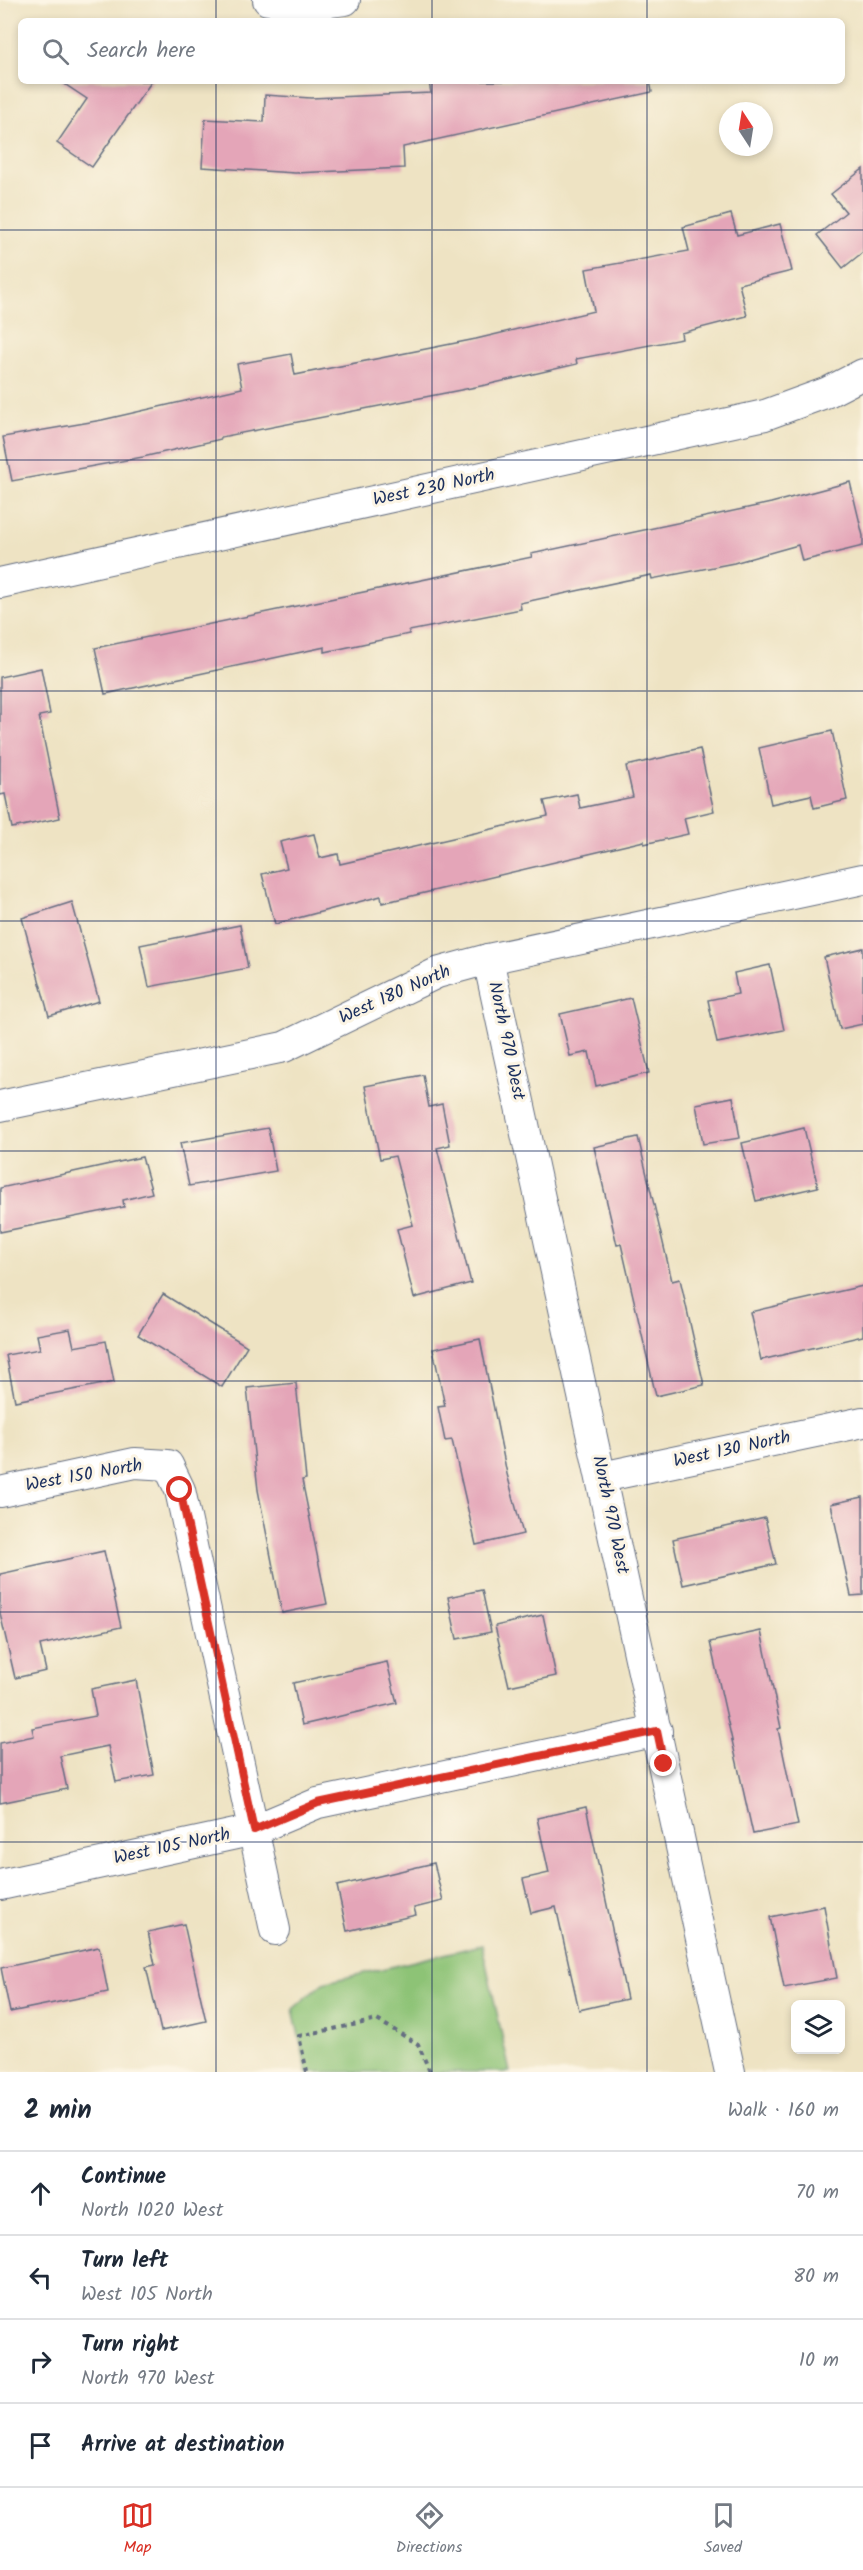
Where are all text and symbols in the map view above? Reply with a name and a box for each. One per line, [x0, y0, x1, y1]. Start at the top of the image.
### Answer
search box [18, 18, 845, 84]
text: Search here [87, 34, 195, 69]
icon: search [39, 35, 72, 68]
north arrow [719, 102, 773, 156]
street label: West 230 North [370, 461, 498, 515]
street label: West 180 North [334, 957, 456, 1033]
street label: North 970 West [479, 979, 533, 1104]
street label: West 130 North [671, 1423, 793, 1477]
street label: West 150 North [23, 1451, 145, 1501]
street label: North 970 West [583, 1453, 637, 1578]
route start [166, 1476, 192, 1502]
route end [650, 1750, 676, 1776]
street label: West 105 North [111, 1820, 233, 1874]
map controls [791, 2000, 845, 2054]
button: layers [791, 2000, 845, 2054]
text: 2 min [24, 2090, 92, 2132]
text: Walk · 160 m [728, 2095, 839, 2127]
text: Continue [81, 2160, 166, 2195]
icon: ahead [24, 2177, 57, 2210]
text: 70 m [796, 2177, 839, 2209]
text: North 1020 West [81, 2195, 224, 2227]
text: Turn left [81, 2244, 168, 2279]
icon: left [24, 2261, 57, 2294]
text: 80 m [793, 2261, 839, 2293]
text: West 105 North [81, 2279, 213, 2311]
text: Turn right [81, 2328, 179, 2363]
icon: right [24, 2345, 57, 2378]
text: 10 m [799, 2345, 839, 2377]
text: North 970 West [81, 2363, 215, 2395]
text: Arrive at destination [81, 2428, 284, 2463]
icon: arrive [24, 2429, 57, 2462]
tab: Map [121, 2499, 154, 2560]
tab: Directions [396, 2499, 462, 2560]
tab: Saved [704, 2499, 742, 2560]

